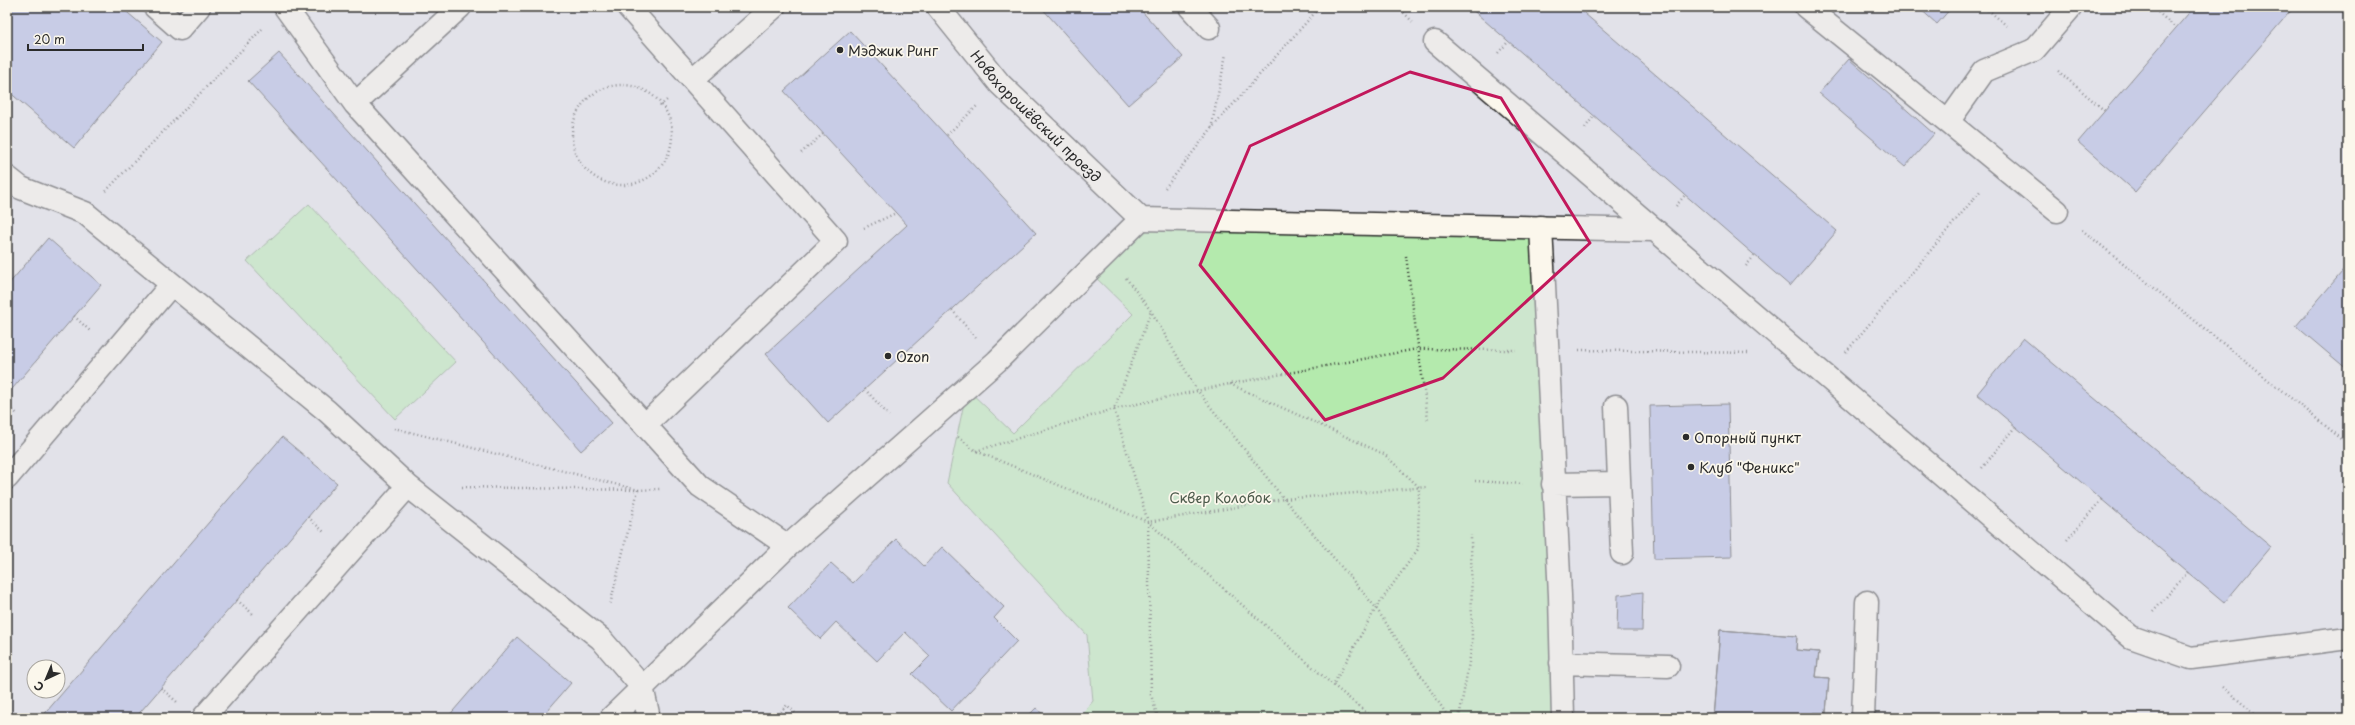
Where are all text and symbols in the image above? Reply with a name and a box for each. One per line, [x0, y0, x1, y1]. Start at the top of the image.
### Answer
scale bar [28, 26, 143, 52]
text: 20 m [34, 30, 65, 48]
place label: Мэджик Ринг [848, 40, 939, 61]
marker: Мэджик Ринг [835, 45, 845, 55]
street label: Новохорошёвский проезд [966, 45, 1107, 187]
place label: Ozon [896, 346, 929, 367]
marker: Ozon [883, 351, 893, 361]
place label: Опорный пункт [1694, 427, 1801, 448]
marker: Опорный пункт [1681, 432, 1691, 442]
place label: Клуб "Феникс" [1699, 457, 1800, 478]
marker: Клуб "Феникс" [1686, 462, 1696, 472]
park label: Сквер Колобок [1169, 487, 1272, 508]
north arrow [26, 659, 66, 699]
text: С [30, 678, 48, 696]

